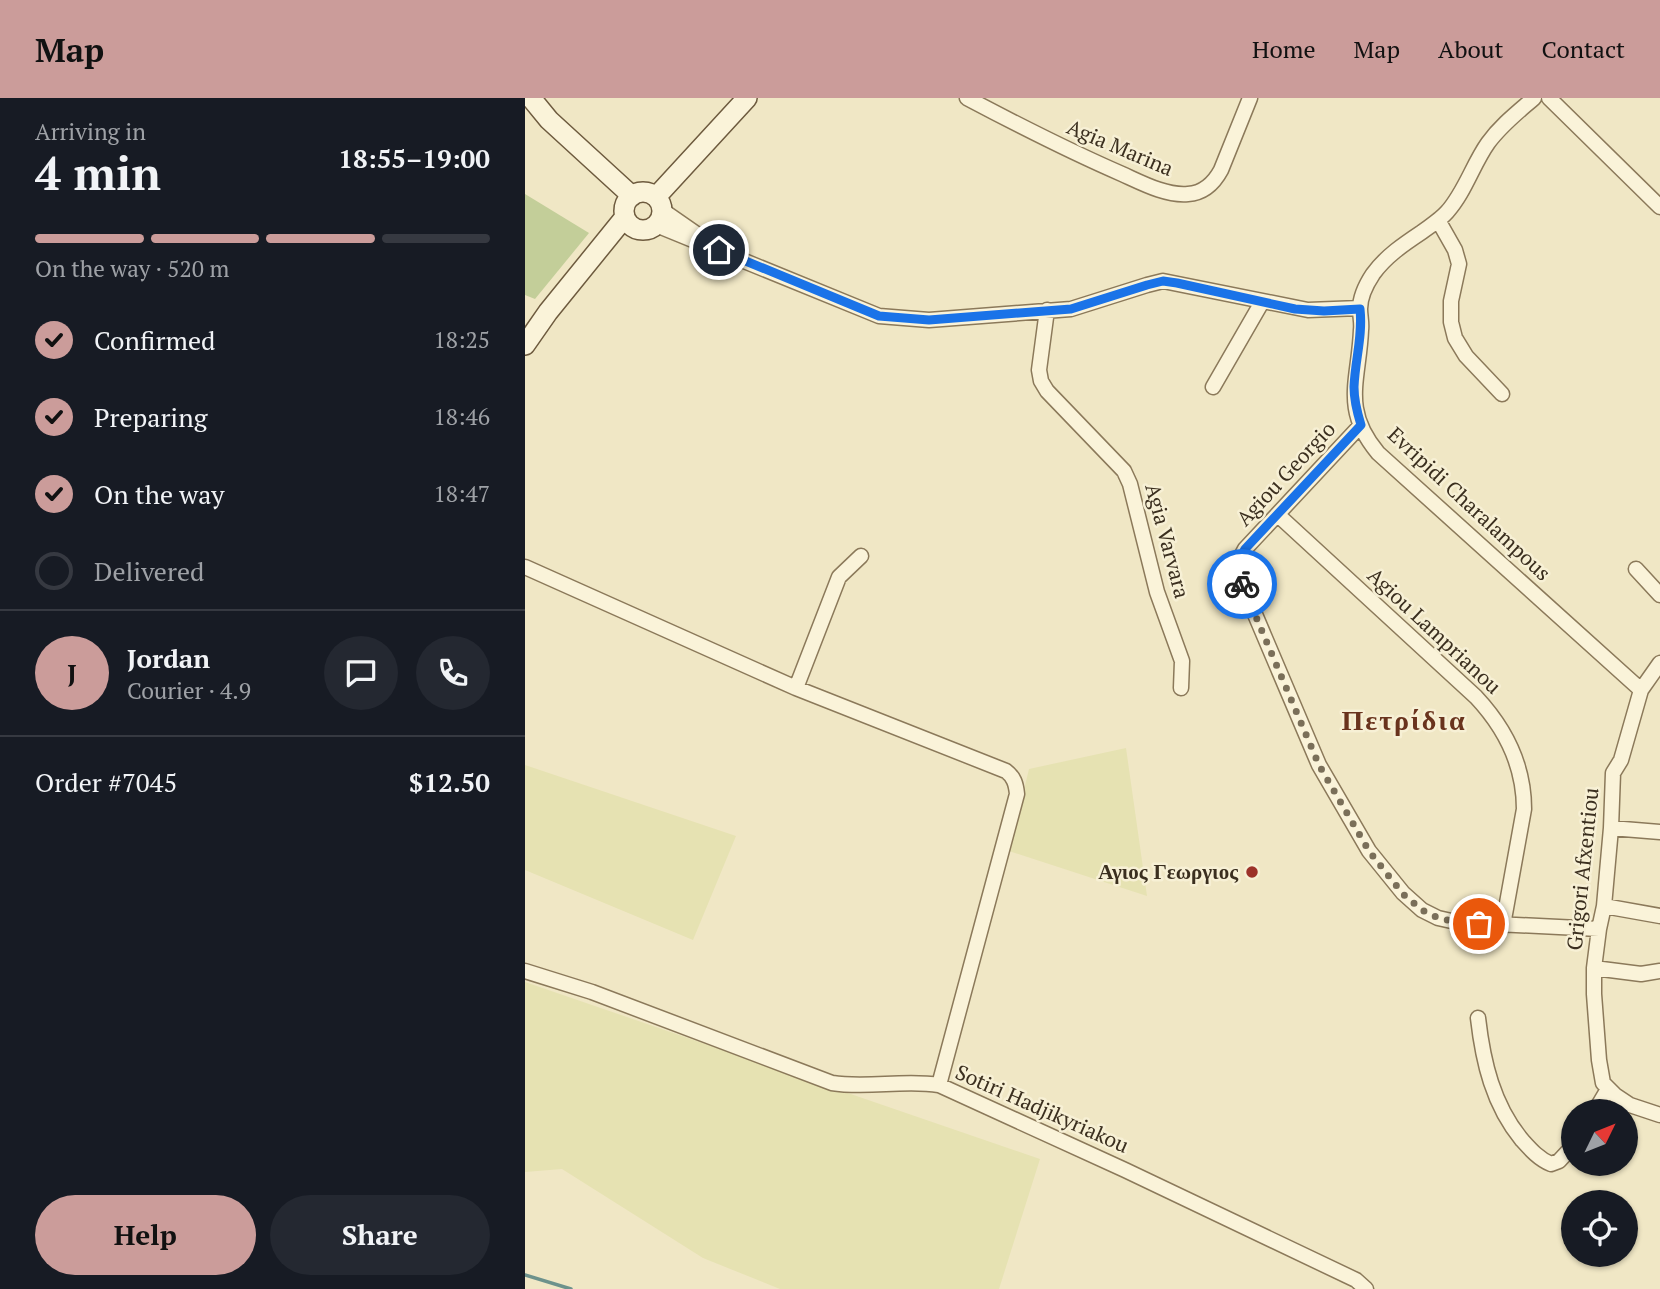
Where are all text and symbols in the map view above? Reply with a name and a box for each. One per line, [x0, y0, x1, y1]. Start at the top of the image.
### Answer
text: Map [35, 28, 104, 71]
text: Home [1252, 33, 1316, 65]
text: Map [1354, 33, 1400, 65]
text: About [1438, 33, 1504, 65]
text: Contact [1542, 33, 1625, 65]
street label: Agia Marina [1063, 112, 1178, 182]
text: Arriving in [35, 116, 146, 147]
text: 18:55–19:00 [338, 141, 490, 175]
text: 4 min [35, 142, 161, 203]
pin [689, 220, 749, 280]
icon: home [700, 231, 738, 269]
text: On the way · 520 m [35, 253, 229, 284]
icon: check [35, 321, 73, 359]
text: Confirmed [94, 323, 215, 357]
text: 18:25 [433, 324, 490, 355]
icon: check [35, 398, 73, 436]
text: Preparing [94, 400, 207, 434]
text: 18:46 [433, 401, 490, 432]
street label: Agiou Georgio [1230, 415, 1341, 532]
street label: Evripidi Charalampous [1382, 420, 1557, 586]
icon: check [35, 475, 73, 513]
text: On the way [94, 477, 225, 511]
text: 18:47 [433, 478, 490, 509]
street label: Agia Varvara [1139, 480, 1197, 602]
courier [1207, 549, 1277, 619]
text: Delivered [94, 554, 204, 588]
street label: Agiou Lamprianou [1362, 561, 1507, 700]
icon: bike [1223, 565, 1261, 603]
button: chat [324, 636, 398, 710]
button: phone [416, 636, 490, 710]
text: Jordan [127, 641, 210, 675]
text: J [67, 656, 77, 690]
text: Courier · 4.9 [127, 675, 251, 706]
district label: Πετρίδια [1341, 701, 1467, 738]
text: Order #7045 [35, 765, 177, 799]
text: $12.50 [409, 765, 490, 799]
street label: Grigori Afxentiou [1560, 786, 1604, 952]
place label: Αγιος Γεωργιος [1098, 857, 1239, 885]
marker: Αγιος Γεωργιος [1244, 864, 1260, 880]
pin [1449, 894, 1509, 954]
icon: bag [1460, 905, 1498, 943]
street label: Sotiri Hadjikyriakou [951, 1057, 1133, 1159]
north arrow [1561, 1099, 1638, 1176]
map controls [1561, 1099, 1638, 1267]
button: locate [1561, 1190, 1638, 1267]
button: Help [35, 1195, 256, 1275]
button: Share [270, 1195, 490, 1275]

